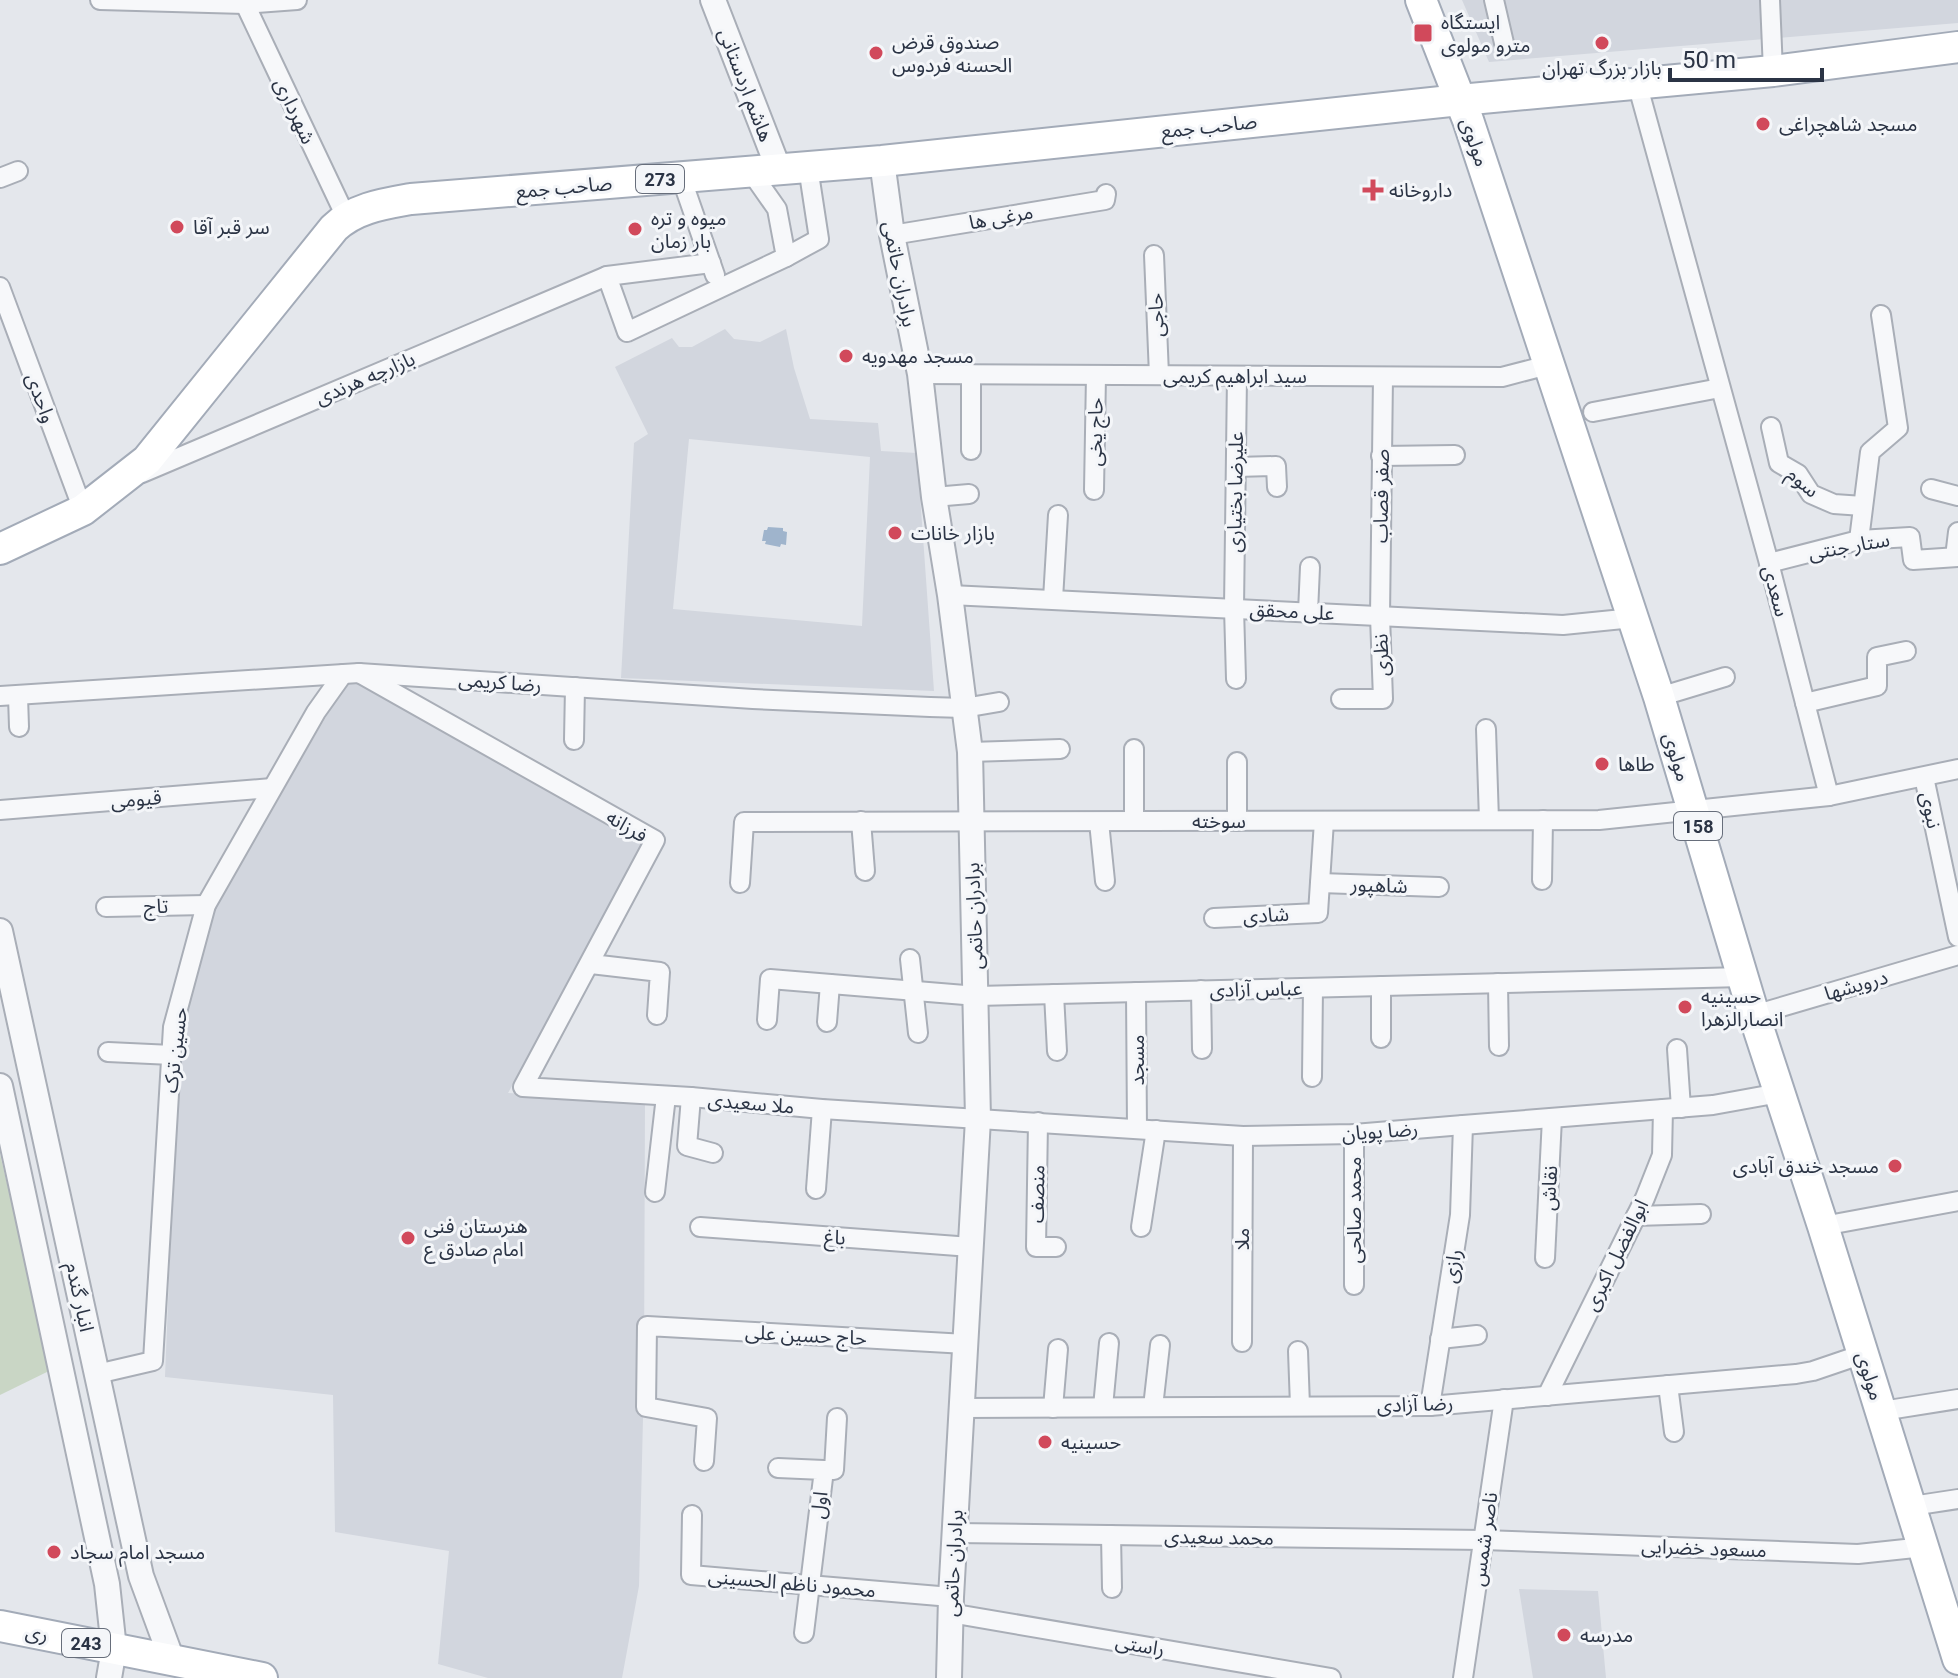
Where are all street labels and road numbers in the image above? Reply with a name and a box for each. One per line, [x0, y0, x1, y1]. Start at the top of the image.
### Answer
street label: هاشم اردستانی [711, 25, 779, 146]
street label: شهرداری [269, 74, 321, 148]
street label: صاحب جمع [1160, 109, 1259, 146]
street label: مولوی [1456, 115, 1494, 169]
road number: 273 [636, 165, 684, 193]
street label: صاحب جمع [515, 171, 613, 206]
street label: مرغی ها [967, 200, 1035, 234]
street label: برادران حاتمی [878, 219, 922, 329]
street label: حاجی [1143, 293, 1169, 337]
street label: بازارچه هرندی [312, 346, 419, 411]
street label: سید ابراهیم کریمی [1163, 364, 1307, 391]
street label: واحدی [21, 370, 61, 426]
street label: حاج یخی [1082, 397, 1111, 467]
street label: علیرضا بختیاری [1222, 431, 1248, 553]
street label: صفر قصاب [1368, 449, 1394, 543]
street label: سوم [1780, 462, 1824, 505]
street label: ستار جنتی [1806, 527, 1892, 565]
street label: سعدی [1758, 563, 1794, 619]
street label: علی محقق [1249, 597, 1335, 626]
street label: نظری [1368, 633, 1394, 677]
street label: رضا کریمی [458, 667, 542, 697]
street label: مولوی [1658, 730, 1696, 784]
street label: قیومی [110, 785, 163, 813]
street label: نبوی [1915, 789, 1947, 831]
street label: فرزانه [602, 804, 652, 848]
street label: سوخته [1192, 809, 1246, 833]
road number: 158 [1674, 812, 1722, 840]
street label: برادران حاتمی [960, 862, 988, 970]
street label: شاهپور [1349, 872, 1408, 899]
street label: تاج [143, 894, 169, 921]
street label: شادی [1242, 902, 1290, 928]
street label: درویشها [1822, 965, 1890, 1005]
street label: عباس آزادی [1209, 976, 1303, 1002]
street label: حسین ترک [158, 1006, 192, 1094]
street label: مسجد [1125, 1035, 1149, 1085]
street label: ملا سعیدی [707, 1087, 795, 1119]
street label: رضا پویان [1341, 1116, 1419, 1147]
street label: محمد صالحی [1342, 1157, 1366, 1263]
street label: منصف [1024, 1165, 1050, 1223]
street label: نقاش [1536, 1165, 1562, 1211]
street label: ابوالفضل اکبری [1579, 1195, 1653, 1315]
street label: باغ [823, 1224, 846, 1253]
street label: ملا [1230, 1228, 1254, 1250]
street label: رازی [1437, 1247, 1467, 1285]
street label: انبار گندم [58, 1260, 99, 1335]
street label: حاج حسین علی [744, 1320, 868, 1353]
street label: مولوی [1851, 1349, 1889, 1403]
street label: رضا آزادی [1376, 1391, 1454, 1417]
street label: اول [805, 1490, 833, 1520]
street label: ناصر شمس [1466, 1490, 1502, 1588]
street label: برادران حاتمی [938, 1509, 968, 1617]
street label: محمد سعیدی [1164, 1524, 1274, 1550]
street label: مسعود خضرایی [1641, 1534, 1767, 1562]
street label: محمود ناظم الحسینی [707, 1564, 877, 1605]
street label: ری [24, 1619, 50, 1647]
road number: 243 [62, 1629, 110, 1657]
street label: راستی [1114, 1629, 1166, 1661]

